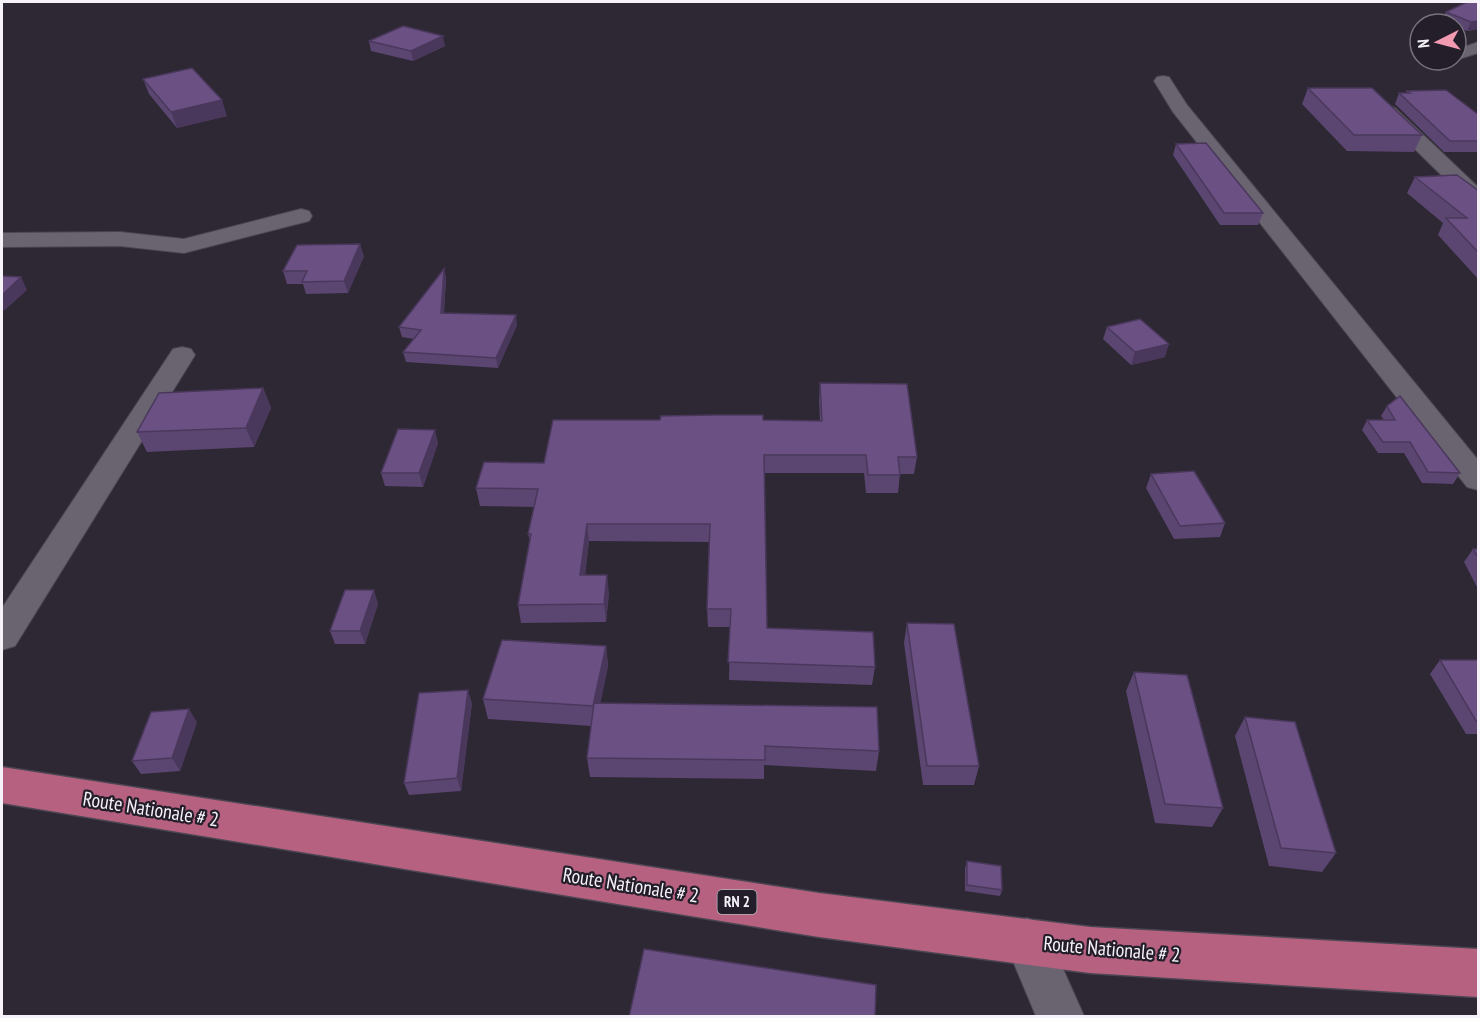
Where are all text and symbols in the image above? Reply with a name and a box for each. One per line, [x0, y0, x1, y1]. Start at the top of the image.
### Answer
north arrow [1408, 12, 1468, 72]
text: N [1413, 38, 1433, 49]
street label: Route Nationale # 2 [81, 785, 221, 833]
street label: Route Nationale # 2 [561, 861, 701, 909]
road number: RN 2 [718, 890, 756, 914]
street label: Route Nationale # 2 [1042, 930, 1182, 968]

